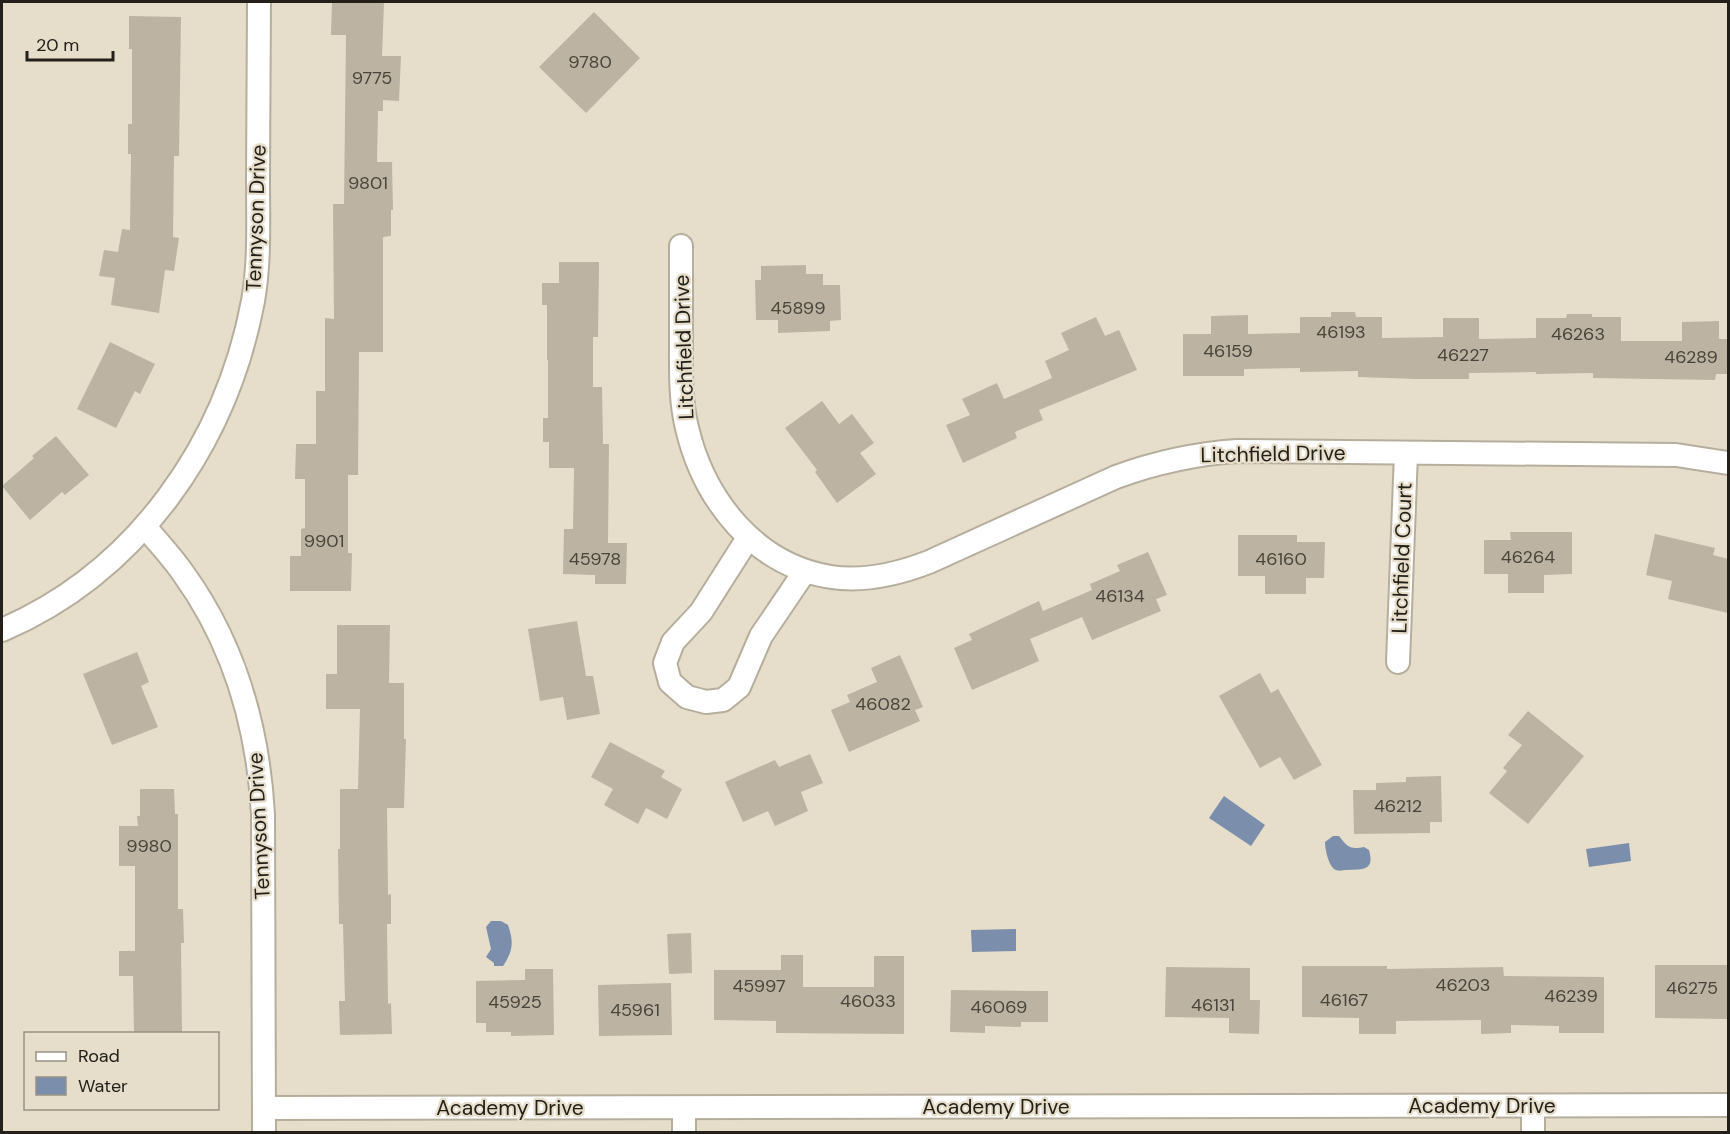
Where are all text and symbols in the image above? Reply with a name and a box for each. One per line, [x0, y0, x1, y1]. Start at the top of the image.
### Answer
scale bar [27, 24, 112, 62]
text: 20 m [36, 33, 79, 57]
house number: 9780 [568, 50, 612, 74]
house number: 9775 [352, 66, 392, 90]
street label: Tennyson Drive [239, 144, 273, 292]
house number: 9801 [348, 171, 388, 195]
street label: Litchfield Drive [667, 274, 701, 420]
house number: 45899 [771, 296, 825, 320]
house number: 46193 [1316, 320, 1366, 344]
house number: 46263 [1551, 322, 1605, 346]
house number: 46159 [1203, 339, 1253, 363]
house number: 46227 [1437, 343, 1489, 367]
house number: 46289 [1664, 345, 1718, 369]
street label: Litchfield Drive [1200, 439, 1346, 469]
street label: Litchfield Court [1385, 482, 1419, 634]
house number: 9901 [304, 529, 344, 553]
house number: 46264 [1501, 545, 1555, 569]
house number: 45978 [569, 547, 621, 571]
house number: 46160 [1255, 547, 1307, 571]
house number: 46134 [1095, 584, 1145, 608]
house number: 46082 [855, 692, 911, 716]
street label: Tennyson Drive [241, 752, 277, 900]
house number: 46212 [1374, 794, 1422, 818]
house number: 9980 [126, 834, 172, 858]
house number: 46203 [1436, 973, 1490, 997]
house number: 45997 [732, 974, 786, 998]
house number: 46275 [1666, 976, 1718, 1000]
house number: 46239 [1544, 984, 1598, 1008]
house number: 46167 [1320, 988, 1368, 1012]
house number: 46033 [840, 989, 896, 1013]
house number: 45925 [488, 990, 542, 1014]
house number: 46131 [1191, 993, 1235, 1017]
house number: 46069 [971, 995, 1027, 1019]
house number: 45961 [610, 998, 660, 1022]
legend [24, 1032, 219, 1110]
text: Road [78, 1044, 120, 1068]
text: Water [78, 1074, 128, 1098]
street label: Academy Drive [1408, 1092, 1556, 1120]
street label: Academy Drive [922, 1093, 1070, 1121]
street label: Academy Drive [436, 1094, 584, 1122]

